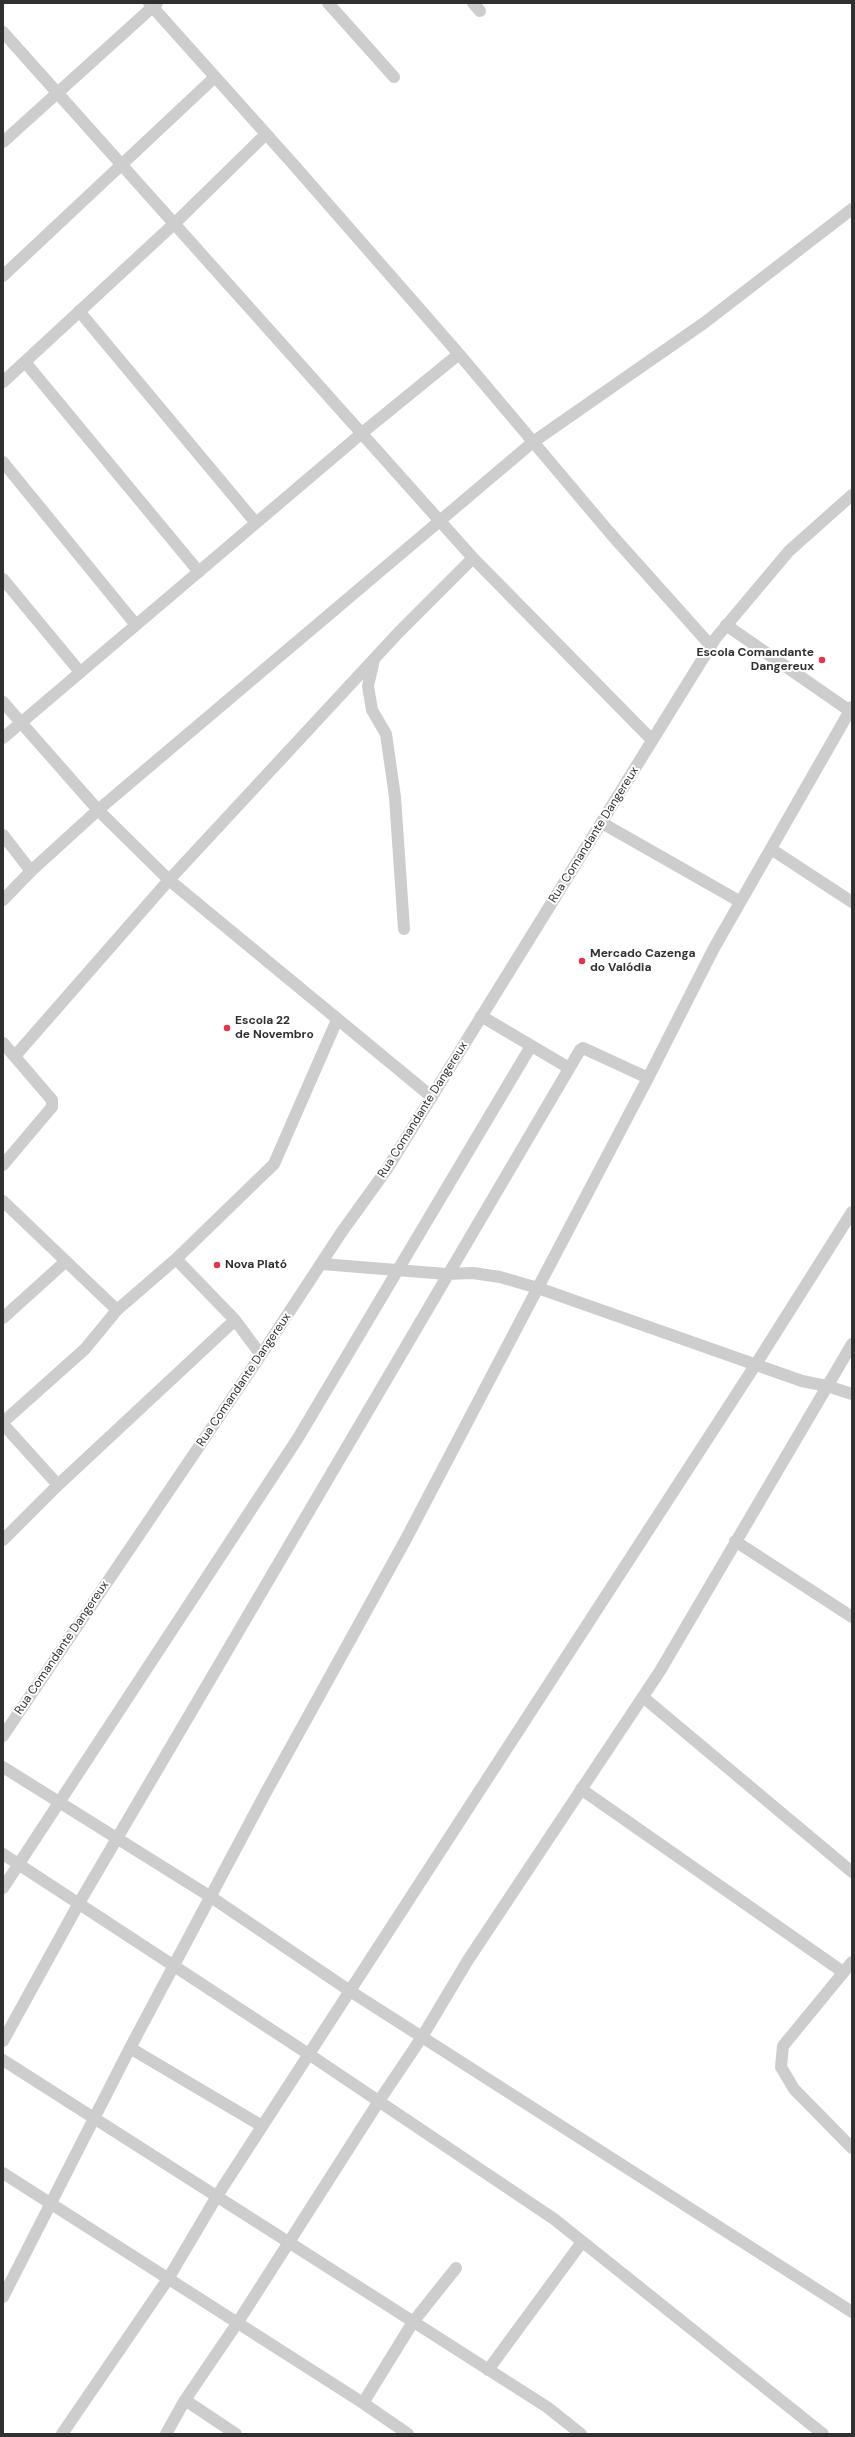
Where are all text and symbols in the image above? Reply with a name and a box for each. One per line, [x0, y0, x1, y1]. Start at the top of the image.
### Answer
place label: Escola Comandante Dangereux [696, 646, 814, 674]
marker: Escola Comandante Dangereux [817, 655, 827, 665]
street label: Rua Comandante Dangereux [546, 764, 642, 906]
place label: Mercado Cazenga do Valódia [590, 947, 696, 975]
marker: Mercado Cazenga do Valódia [577, 956, 587, 966]
place label: Escola 22 de Novembro [235, 1014, 314, 1042]
marker: Escola 22 de Novembro [222, 1023, 232, 1033]
street label: Rua Comandante Dangereux [375, 1039, 471, 1181]
place label: Nova Plató [225, 1258, 287, 1272]
marker: Nova Plató [212, 1260, 222, 1270]
street label: Rua Comandante Dangereux [194, 1311, 294, 1449]
street label: Rua Comandante Dangereux [12, 1579, 112, 1717]

